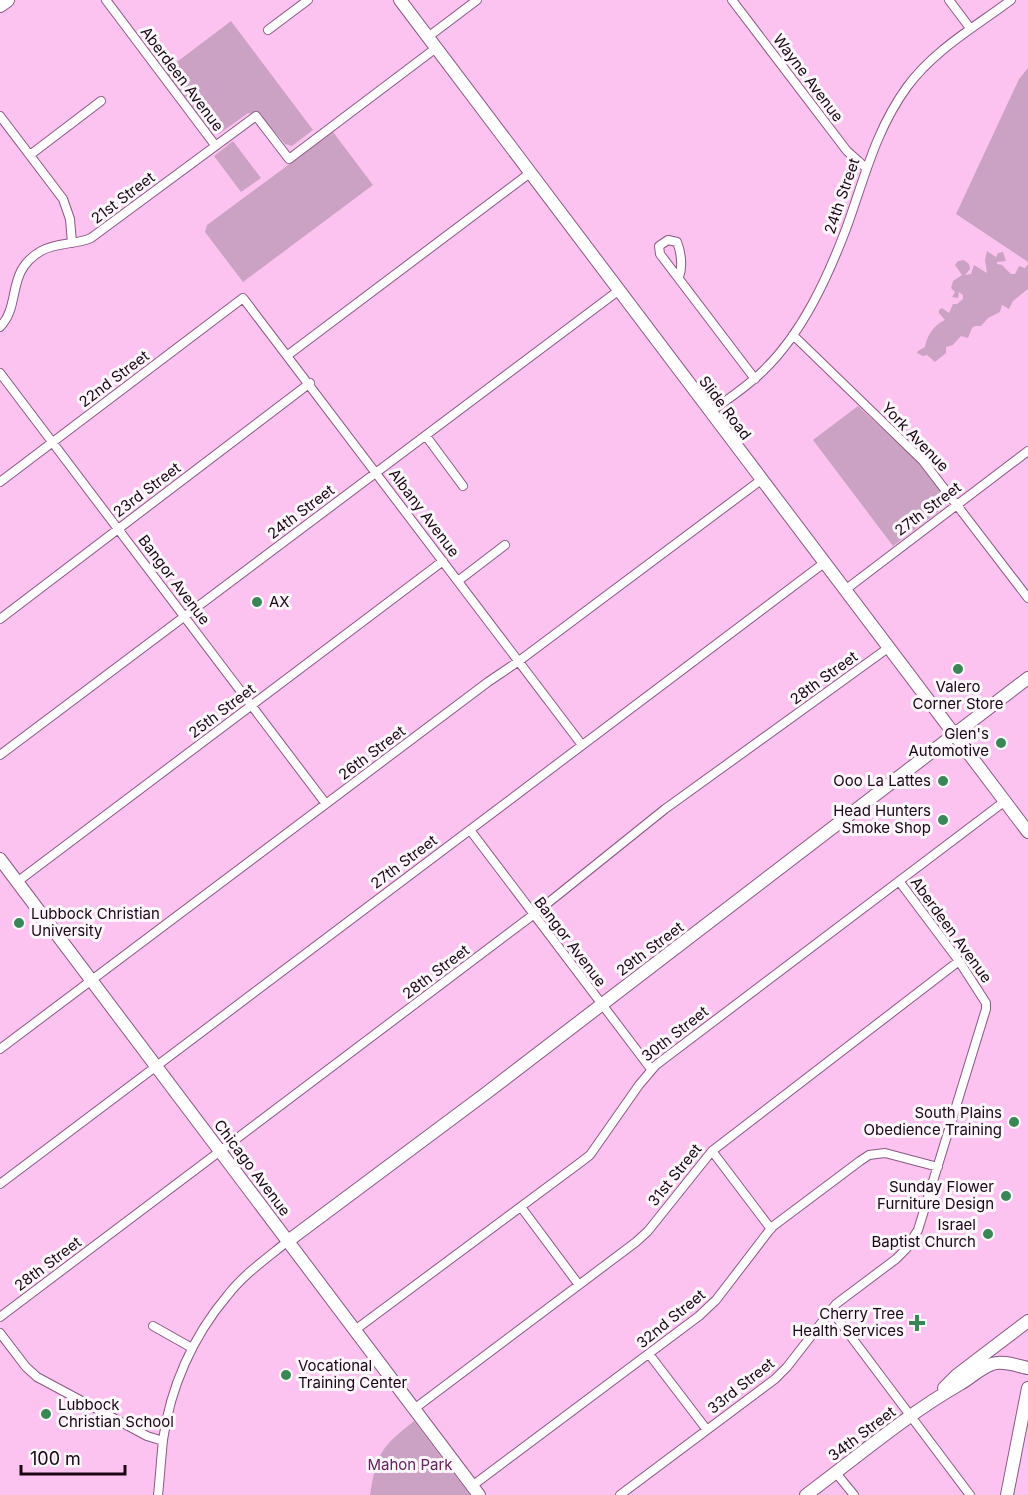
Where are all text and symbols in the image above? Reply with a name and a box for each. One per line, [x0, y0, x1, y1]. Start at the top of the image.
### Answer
street label: Aberdeen Avenue [137, 23, 228, 135]
street label: Wayne Avenue [769, 30, 848, 125]
street label: 24th Street [820, 155, 863, 236]
street label: 21st Street [87, 168, 158, 228]
street label: 22nd Street [75, 346, 153, 411]
street label: Slide Road [695, 372, 756, 443]
street label: York Avenue [878, 398, 953, 475]
street label: 23rd Street [109, 458, 184, 521]
street label: Albany Avenue [385, 465, 464, 561]
street label: 27th Street [891, 478, 965, 540]
street label: 24th Street [263, 480, 338, 543]
street label: Bangor Avenue [134, 531, 214, 628]
place label: AX [269, 592, 290, 611]
marker: AX [250, 595, 264, 609]
street label: 28th Street [786, 647, 861, 708]
marker: Valero Corner Store [951, 662, 965, 676]
place label: Valero Corner Store [913, 677, 1003, 713]
street label: 25th Street [185, 679, 259, 742]
street label: 26th Street [335, 721, 409, 784]
place label: Glen's Automotive [908, 724, 989, 760]
marker: Glen's Automotive [994, 736, 1008, 750]
place label: Ooo La Lattes [833, 771, 931, 790]
marker: Ooo La Lattes [936, 774, 950, 788]
place label: Head Hunters Smoke Shop [833, 801, 931, 837]
marker: Head Hunters Smoke Shop [936, 813, 950, 827]
street label: 27th Street [367, 831, 441, 893]
street label: Aberdeen Avenue [907, 873, 996, 986]
street label: Bangor Avenue [530, 893, 610, 990]
place label: Lubbock Christian University [31, 904, 160, 940]
marker: Lubbock Christian University [12, 916, 26, 930]
street label: 29th Street [612, 917, 687, 980]
street label: 28th Street [399, 940, 473, 1003]
street label: 30th Street [638, 1002, 712, 1065]
place label: South Plains Obedience Training [864, 1103, 1002, 1139]
marker: South Plains Obedience Training [1007, 1115, 1021, 1129]
street label: Chicago Avenue [210, 1116, 295, 1220]
street label: 31st Street [644, 1140, 706, 1210]
place label: Sunday Flower Furniture Design [877, 1177, 994, 1213]
marker: Sunday Flower Furniture Design [999, 1189, 1013, 1203]
place label: Israel Baptist Church [871, 1215, 976, 1251]
marker: Israel Baptist Church [981, 1227, 995, 1241]
street label: 28th Street [11, 1232, 85, 1295]
street label: 32nd Street [632, 1285, 709, 1352]
place label: Cherry Tree Health Services [792, 1304, 904, 1340]
marker: Cherry Tree Health Services [908, 1314, 926, 1332]
street label: 33rd Street [703, 1354, 778, 1418]
place label: Vocational Training Center [298, 1356, 407, 1392]
marker: Vocational Training Center [279, 1368, 293, 1382]
place label: Lubbock Christian School [58, 1395, 174, 1431]
street label: 34th Street [824, 1402, 899, 1465]
marker: Lubbock Christian School [39, 1407, 53, 1421]
scale bar [21, 1438, 124, 1476]
text: 100 m [30, 1448, 81, 1469]
park label: Mahon Park [367, 1455, 453, 1474]

